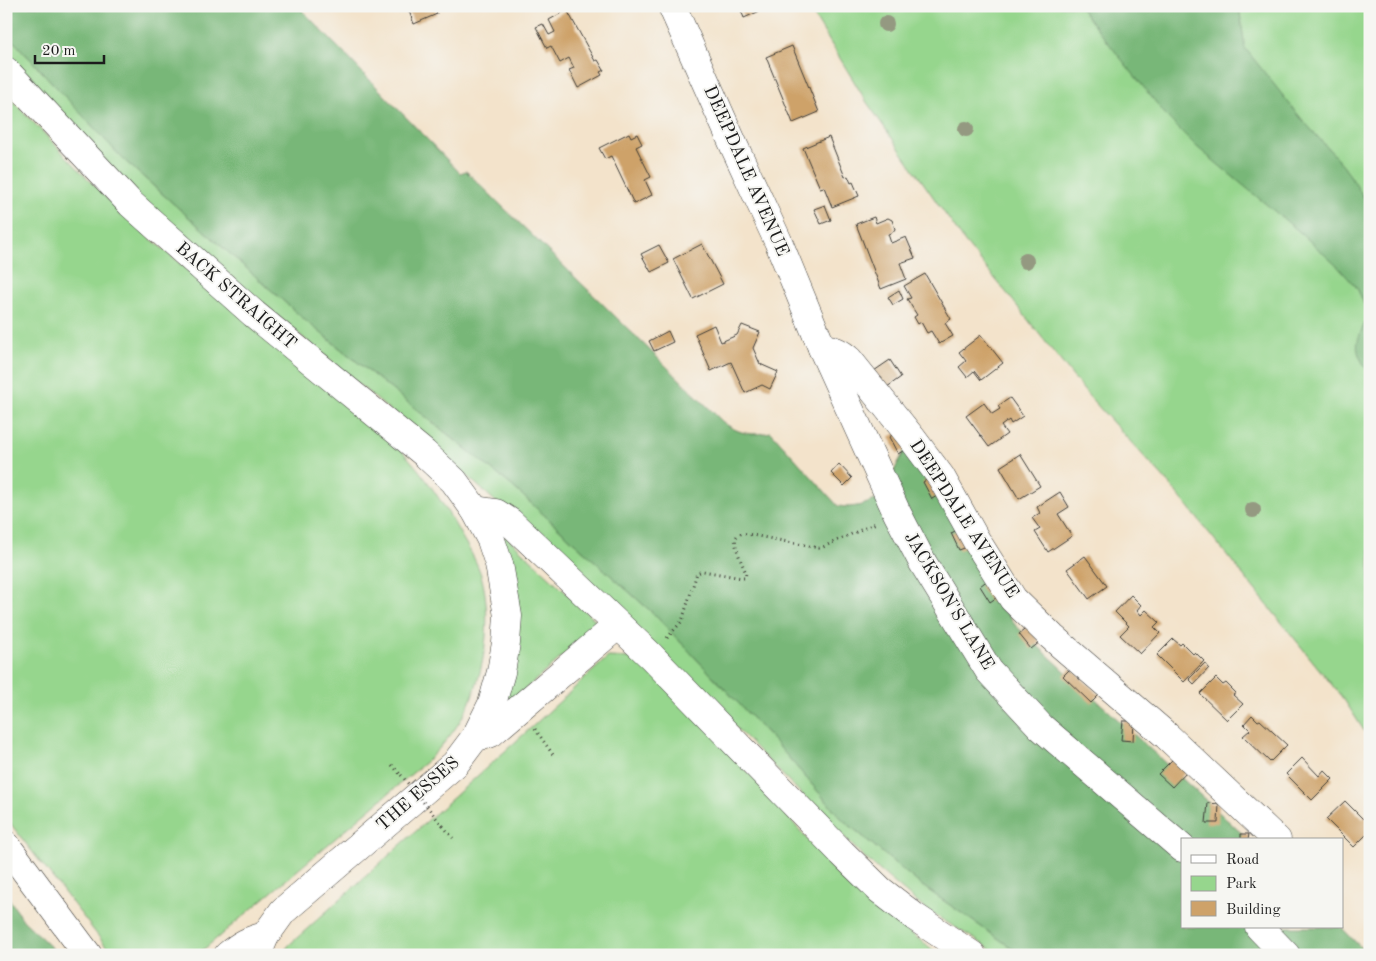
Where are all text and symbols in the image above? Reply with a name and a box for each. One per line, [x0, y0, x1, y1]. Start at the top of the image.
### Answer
scale bar [35, 32, 104, 64]
text: 20 m [42, 44, 76, 59]
street label: DEEPDALE AVENUE [700, 83, 792, 259]
street label: BACK STRAIGHT [172, 239, 300, 353]
street label: DEEPDALE AVENUE [906, 437, 1022, 601]
street label: JACKSON'S LANE [901, 529, 997, 673]
street label: THE ESSES [373, 753, 463, 835]
legend [1181, 838, 1344, 928]
text: Road [1226, 853, 1260, 868]
text: Park [1226, 877, 1257, 892]
text: Building [1226, 903, 1281, 918]

